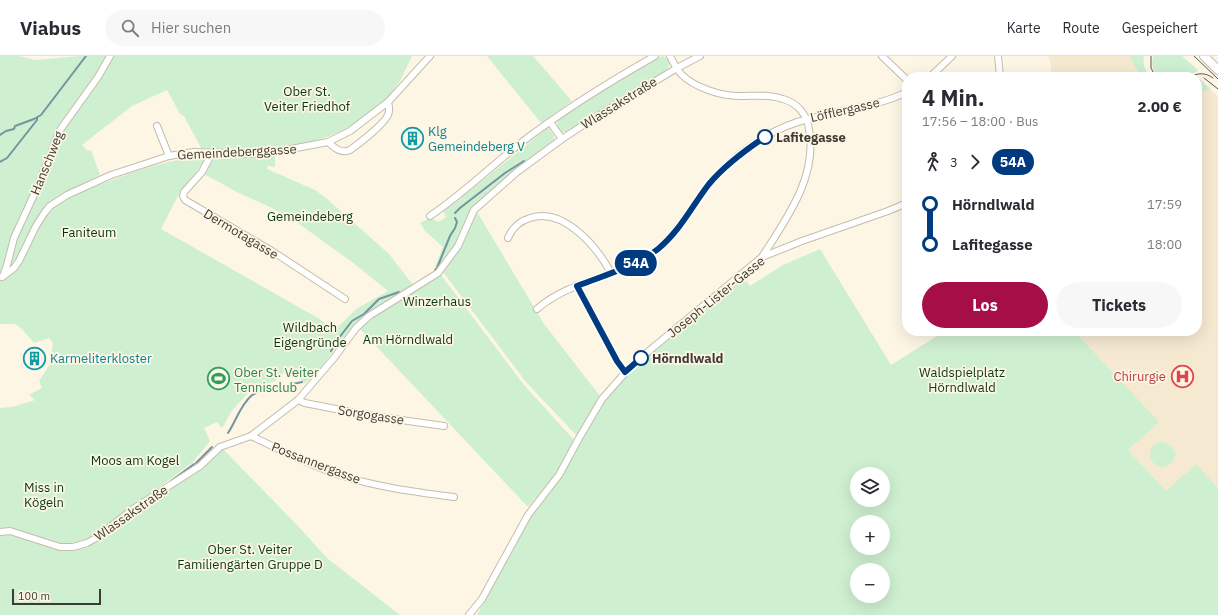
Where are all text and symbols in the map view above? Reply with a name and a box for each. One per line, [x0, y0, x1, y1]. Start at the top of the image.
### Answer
search box [105, 10, 385, 46]
text: Viabus [20, 16, 81, 40]
icon: search [119, 17, 141, 39]
text: Hier suchen [151, 18, 231, 37]
text: Karte [1007, 19, 1041, 37]
text: Route [1063, 19, 1100, 37]
text: Gespeichert [1122, 19, 1198, 37]
street label: Wlassakstraße [578, 73, 660, 133]
park label: Ober St. Veiter Friedhof [264, 83, 350, 115]
text: 4 Min. [922, 83, 985, 112]
street label: Löfflergasse [809, 94, 881, 126]
text: 2.00 € [1137, 97, 1182, 116]
text: 17:56 – 18:00 · Bus [922, 113, 1038, 130]
place label: Klg Gemeindeberg V [428, 123, 525, 155]
building icon: Klg Gemeindeberg V [400, 125, 426, 151]
street label: Hanschweg [26, 128, 68, 198]
marker: Lafitegasse [757, 129, 773, 145]
place label: Lafitegasse [776, 129, 846, 146]
street label: Gemeindeberggasse [177, 140, 297, 164]
icon: walk [922, 151, 944, 173]
icon: forward [964, 151, 986, 173]
text: 54A [1000, 153, 1026, 171]
text: 3 [950, 154, 958, 171]
text: Hörndlwald [952, 195, 1035, 214]
text: 17:59 [1147, 196, 1182, 213]
street label: Dermotagasse [201, 205, 281, 263]
park label: Gemeindeberg [267, 208, 353, 225]
park label: Faniteum [62, 224, 116, 241]
text: Lafitegasse [952, 235, 1033, 254]
text: 18:00 [1147, 236, 1182, 253]
line badge: 54A [613, 250, 659, 276]
street label: Joseph-Lister-Gasse [664, 252, 768, 342]
text: 54A [623, 254, 649, 272]
button: Los [922, 282, 1048, 328]
button: Tickets [1056, 282, 1182, 328]
park label: Winzerhaus [403, 293, 471, 310]
park label: Wildbach Eigengründe [273, 319, 347, 351]
park label: Am Hörndlwald [363, 331, 453, 348]
building icon: Karmeliterkloster [21, 345, 47, 371]
place label: Karmeliterkloster [50, 350, 152, 367]
marker: Hörndlwald [633, 350, 649, 366]
place label: Hörndlwald [652, 350, 724, 367]
hospital icon: Chirurgie [1169, 363, 1195, 389]
place label: Ober St. Veiter Tennisclub [234, 364, 319, 396]
park label: Waldspielplatz Hörndlwald [919, 364, 1005, 396]
sports icon: Ober St. Veiter Tennisclub [205, 366, 231, 392]
place label: Chirurgie [1113, 368, 1166, 385]
street label: Sorgogasse [337, 401, 405, 429]
street label: Possannergasse [269, 438, 363, 488]
park label: Moos am Kogel [91, 452, 180, 469]
map controls [850, 467, 890, 603]
button: layers [850, 467, 890, 507]
park label: Miss in Kögeln [24, 479, 64, 511]
street label: Wlassakstraße [91, 481, 171, 545]
button: + [850, 515, 890, 555]
park label: Ober St. Veiter Familiengärten Gruppe D [177, 541, 323, 573]
button: − [850, 563, 890, 603]
scale bar [12, 587, 101, 606]
text: 100 m [18, 589, 50, 603]

